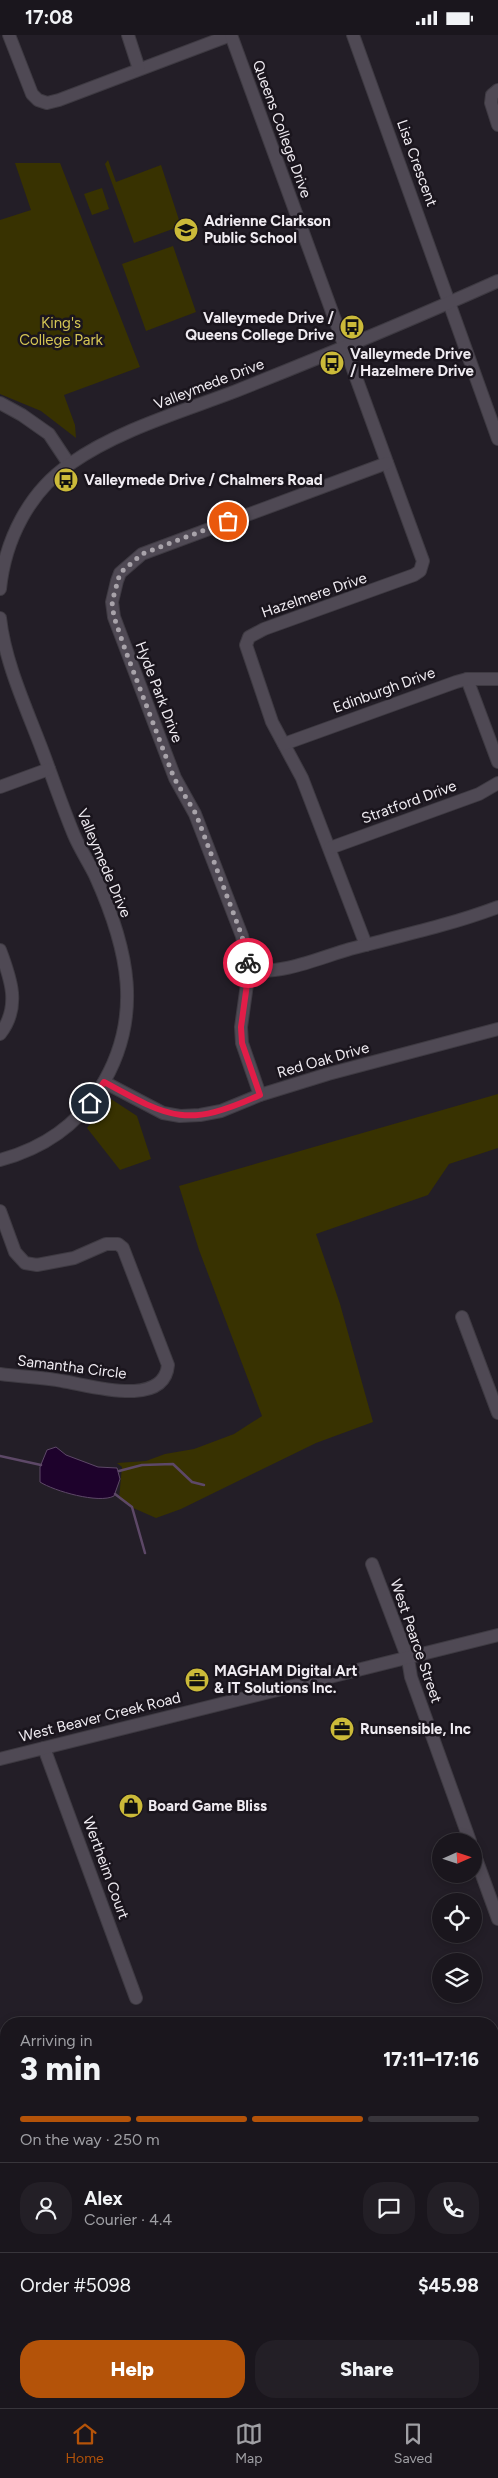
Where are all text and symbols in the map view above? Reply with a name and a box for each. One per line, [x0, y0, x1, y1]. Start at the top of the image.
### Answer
text: 17:08 [25, 6, 73, 29]
street label: Queens College Drive [249, 58, 315, 200]
street label: Lisa Crescent [393, 117, 441, 209]
place label: Adrienne Clarkson Public School [204, 212, 331, 247]
school or university icon: Adrienne Clarkson Public School [173, 217, 199, 243]
place label: Valleymede Drive / Queens College Drive [185, 309, 335, 344]
park label: King's College Park [19, 314, 103, 349]
bus stop icon: Valleymede Drive / Queens College Drive [339, 314, 365, 340]
place label: Valleymede Drive / Hazelmere Drive [350, 345, 475, 380]
bus stop icon: Valleymede Drive / Hazelmere Drive [319, 350, 345, 376]
street label: Valleymede Drive [152, 355, 266, 413]
bus stop icon: Valleymede Drive / Chalmers Road [53, 467, 79, 493]
place label: Valleymede Drive / Chalmers Road [84, 471, 323, 489]
pin [207, 500, 249, 542]
icon: bag [214, 507, 242, 535]
street label: Hazelmere Drive [259, 569, 369, 621]
street label: Hyde Park Drive [131, 639, 187, 745]
street label: Edinburgh Drive [330, 663, 438, 717]
street label: Stratford Drive [359, 776, 459, 828]
street label: Valleymede Drive [73, 806, 135, 920]
courier [223, 938, 273, 988]
icon: bike [234, 949, 262, 977]
street label: Red Oak Drive [275, 1038, 371, 1082]
pin [69, 1082, 111, 1124]
icon: home [76, 1089, 104, 1117]
street label: Samantha Circle [16, 1351, 128, 1383]
street label: West Pearce Street [386, 1577, 446, 1706]
place label: MAGHAM Digital Art & IT Solutions Inc. [214, 1662, 357, 1697]
office icon: MAGHAM Digital Art & IT Solutions Inc. [184, 1667, 210, 1693]
street label: West Beaver Creek Road [17, 1688, 183, 1746]
office icon: Runsensible, Inc [329, 1716, 355, 1742]
place label: Runsensible, Inc [360, 1720, 471, 1738]
shop icon: Board Game Bliss [118, 1793, 144, 1819]
place label: Board Game Bliss [148, 1797, 267, 1815]
street label: Wertheim Court [79, 1814, 133, 1922]
north arrow [432, 1833, 482, 1883]
map controls [432, 1833, 482, 2003]
button: locate [432, 1893, 482, 1943]
button: layers [432, 1953, 482, 2003]
text: Arriving in [20, 2031, 92, 2050]
text: 17:11–17:16 [383, 2048, 479, 2071]
text: 3 min [20, 2050, 101, 2088]
text: On the way · 250 m [20, 2130, 160, 2149]
button: person [20, 2182, 72, 2234]
button: chat [363, 2182, 415, 2234]
button: phone [427, 2182, 479, 2234]
text: Alex [84, 2187, 123, 2210]
text: Courier · 4.4 [84, 2210, 172, 2229]
text: Order #5098 [20, 2274, 131, 2297]
text: $45.98 [418, 2274, 479, 2297]
button: Help [20, 2340, 245, 2398]
button: Share [255, 2340, 479, 2398]
tab: Home [66, 2420, 104, 2467]
tab: Map [235, 2420, 263, 2467]
tab: Saved [394, 2420, 432, 2467]

